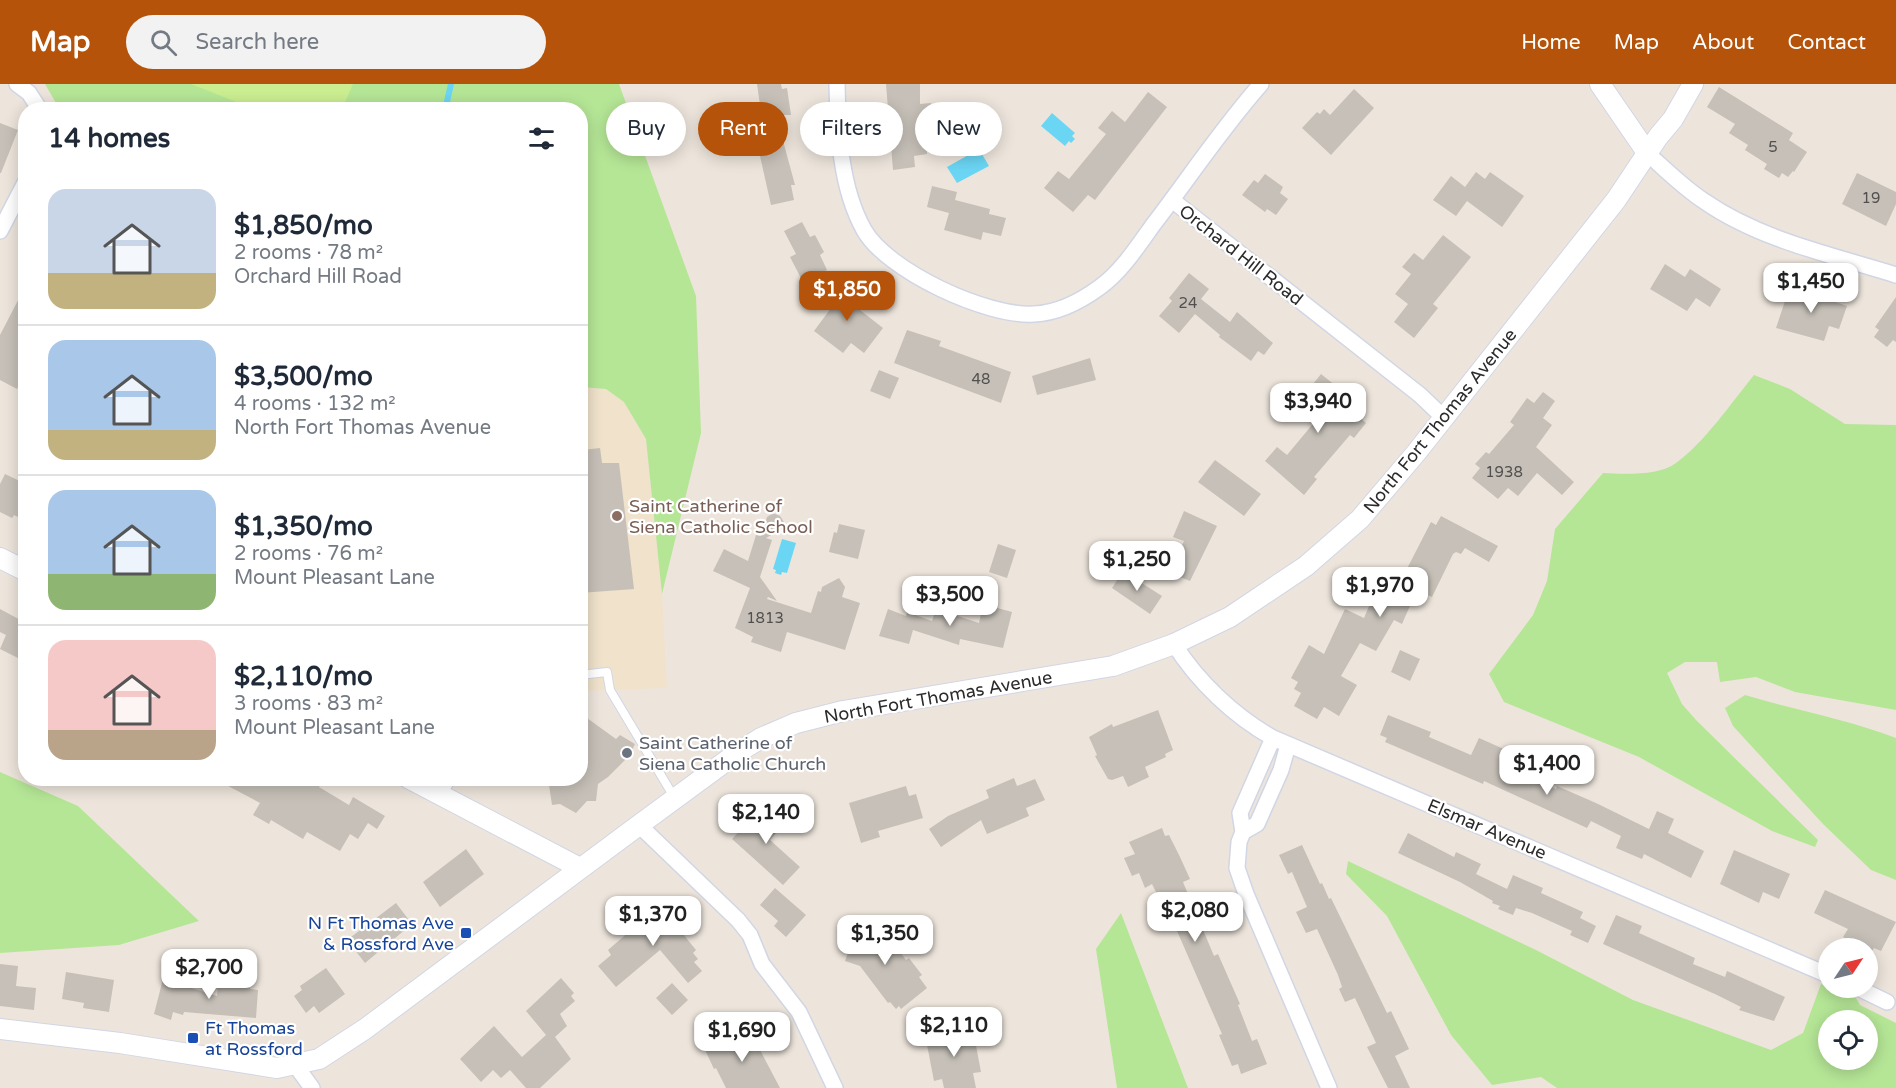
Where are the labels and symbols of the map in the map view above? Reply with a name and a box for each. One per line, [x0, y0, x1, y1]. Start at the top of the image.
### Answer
house number: 5 [1768, 138, 1778, 156]
house number: 19 [1862, 189, 1880, 207]
street label: Orchard Hill Road [1175, 200, 1307, 310]
pin: $1,450 [1762, 263, 1860, 314]
pin: $1,850 [798, 271, 896, 322]
house number: 24 [1179, 294, 1197, 312]
street label: North Fort Thomas Avenue [1359, 324, 1521, 518]
house number: 48 [972, 370, 990, 388]
pin: $3,940 [1269, 383, 1367, 434]
house number: 1938 [1485, 463, 1523, 481]
place label: Saint Catherine of Siena Catholic School [629, 495, 813, 538]
marker: Saint Catherine of Siena Catholic School [610, 509, 624, 523]
pin: $1,250 [1088, 541, 1186, 592]
pin: $1,970 [1331, 567, 1429, 618]
pin: $3,500 [901, 576, 999, 627]
house number: 1813 [746, 609, 784, 627]
street label: North Fort Thomas Avenue [822, 666, 1054, 728]
place label: Saint Catherine of Siena Catholic Church [639, 732, 826, 775]
pin: $1,400 [1498, 745, 1596, 796]
marker: Saint Catherine of Siena Catholic Church [620, 746, 634, 760]
pin: $2,140 [717, 794, 815, 845]
street label: Elsmar Avenue [1424, 794, 1550, 864]
pin: $2,080 [1146, 892, 1244, 943]
pin: $1,370 [604, 896, 702, 947]
place label: N Ft Thomas Ave & Rossford Ave [308, 912, 454, 955]
pin: $1,350 [836, 915, 934, 966]
marker: N Ft Thomas Ave & Rossford Ave [459, 926, 473, 940]
north arrow [1818, 938, 1878, 998]
pin: $2,700 [160, 949, 258, 1000]
pin: $2,110 [905, 1007, 1003, 1058]
pin: $1,690 [693, 1012, 791, 1063]
place label: Ft Thomas at Rossford [205, 1017, 303, 1060]
marker: Ft Thomas at Rossford [186, 1031, 200, 1045]

